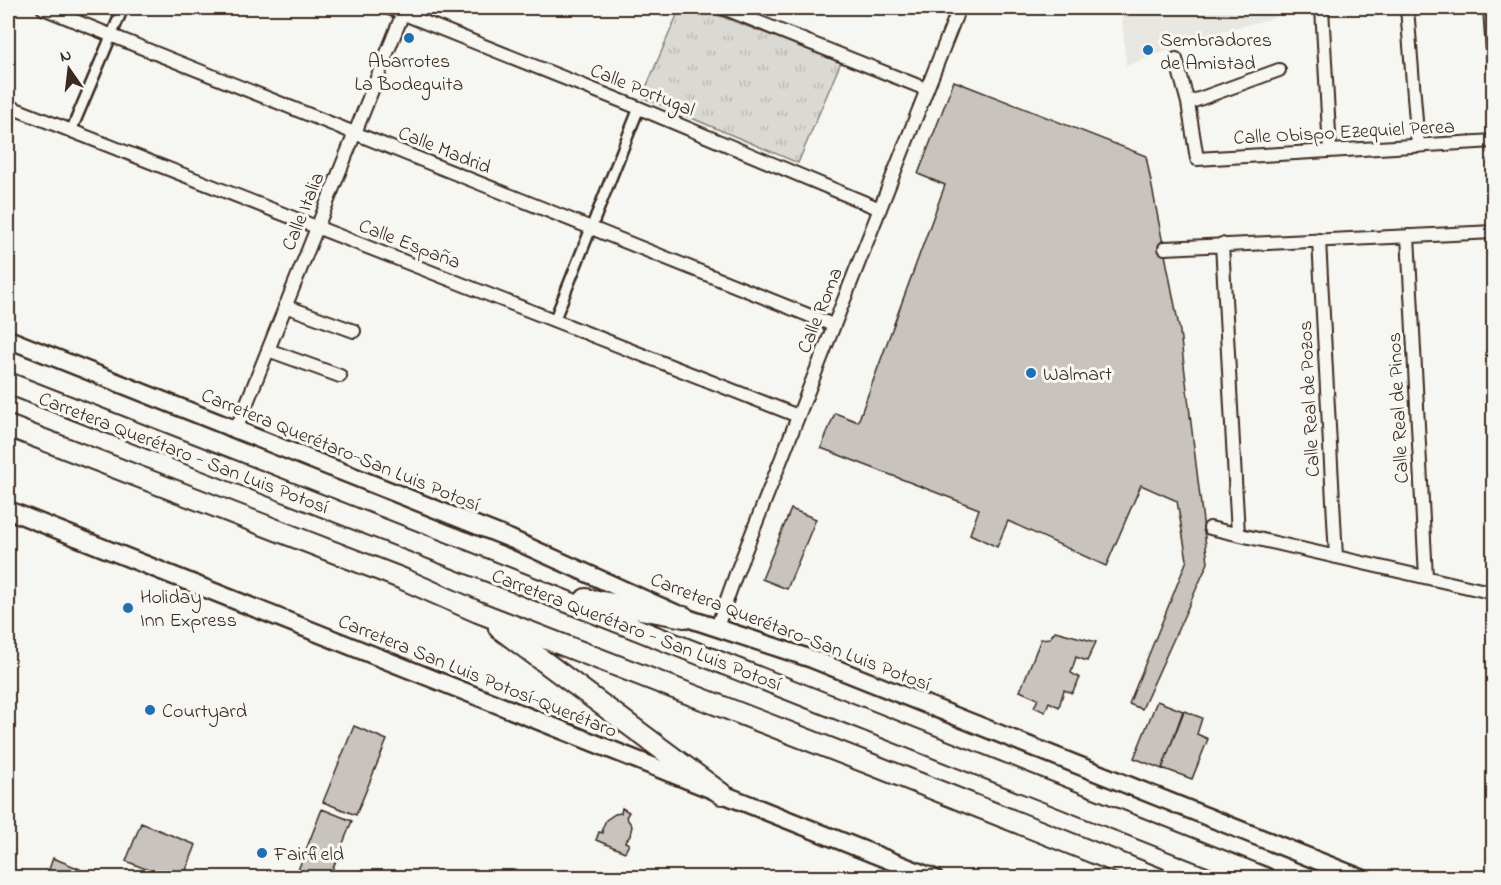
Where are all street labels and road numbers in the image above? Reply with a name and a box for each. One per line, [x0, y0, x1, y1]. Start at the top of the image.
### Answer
street label: Calle Portugal [585, 57, 699, 126]
street label: Calle Obispo Ezequiel Perea [1233, 113, 1456, 154]
street label: Calle Madrid [393, 120, 495, 183]
street label: Calle Italia [275, 168, 333, 256]
street label: Calle España [354, 213, 464, 278]
street label: Calle Roma [791, 264, 852, 358]
street label: Calle Real de Pozos [1292, 320, 1329, 478]
street label: Calle Real de Pinos [1381, 332, 1418, 484]
street label: Carretera Querétaro-San Luis Potosí [196, 382, 484, 521]
street label: Carretera Querétaro - San Luis Potosí [34, 386, 332, 523]
street label: Carretera Querétaro - San Luis Potosí [487, 563, 785, 700]
street label: Carretera Querétaro-San Luis Potosí [646, 566, 935, 700]
street label: Carretera San Luis Potosí-Querétaro [333, 608, 621, 747]

